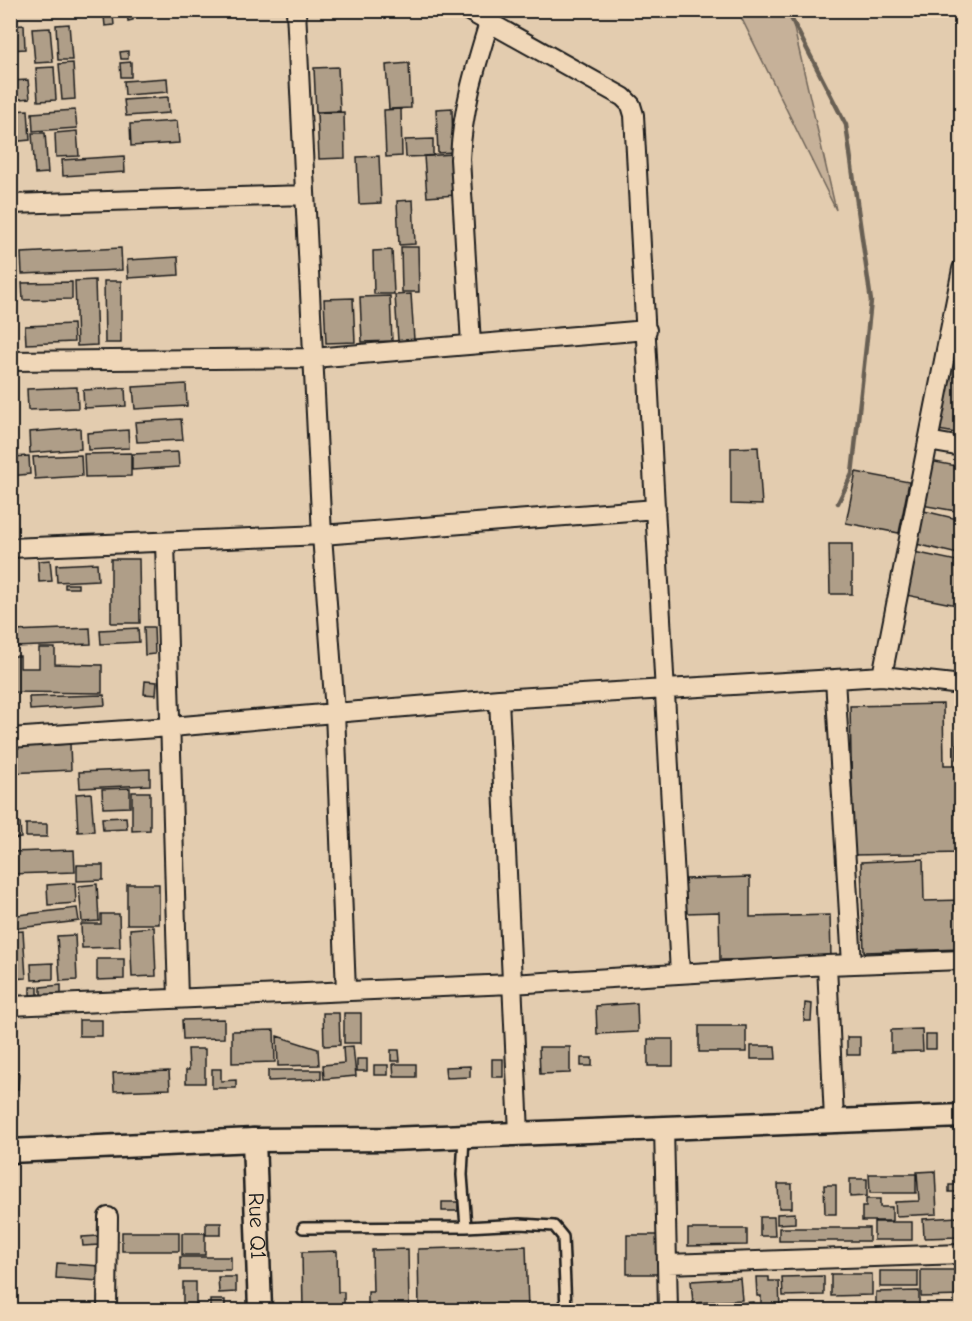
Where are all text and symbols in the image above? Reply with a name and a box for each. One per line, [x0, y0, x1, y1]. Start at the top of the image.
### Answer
street label: Rue Q1 [243, 1192, 271, 1260]

